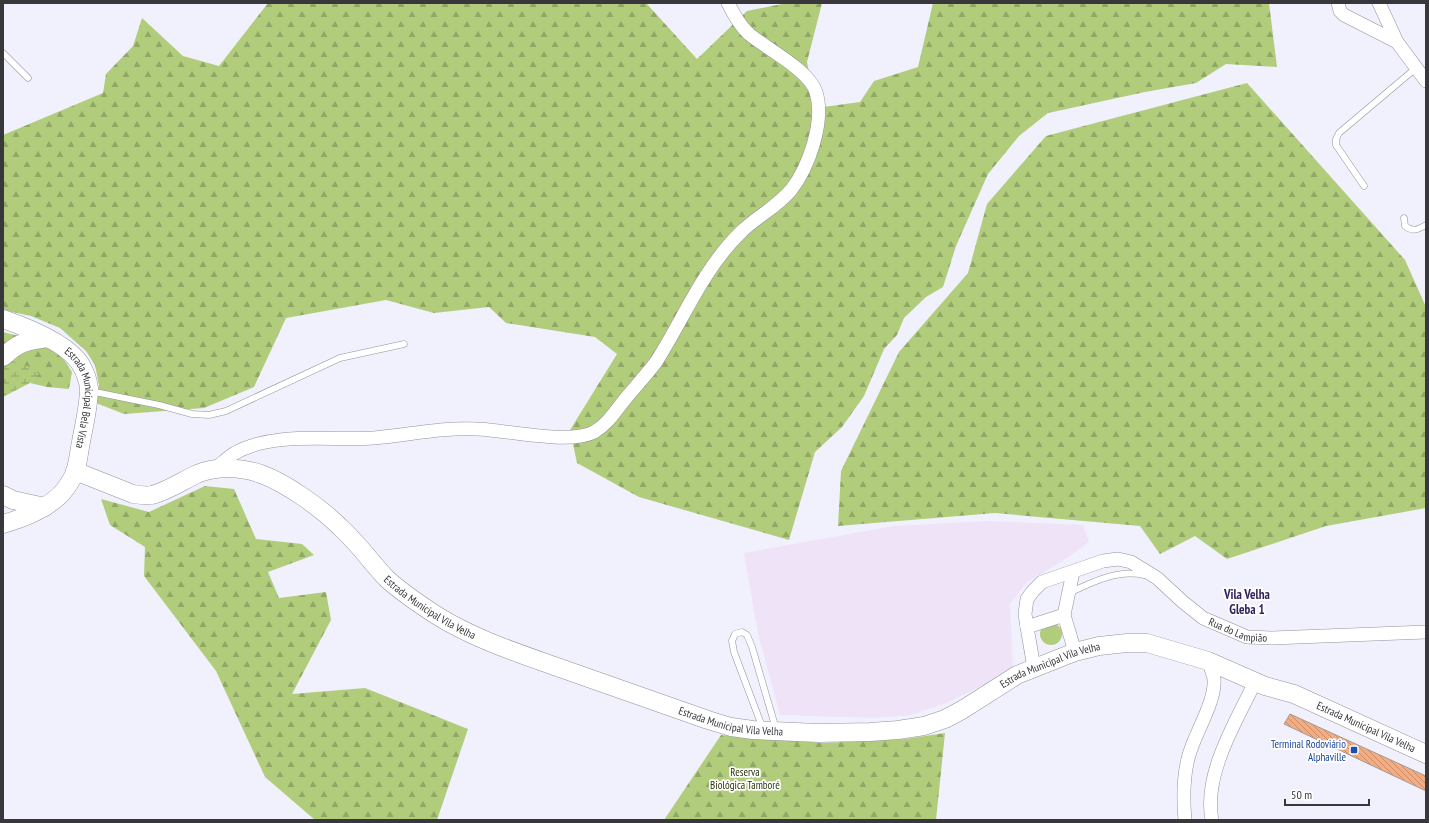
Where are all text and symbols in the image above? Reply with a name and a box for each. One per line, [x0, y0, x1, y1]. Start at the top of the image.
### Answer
street label: Estrada Municipal Bela Vista [62, 344, 96, 450]
street label: Estrada Municipal Vila Velha [381, 573, 478, 642]
district label: Vila Velha Gleba 1 [1223, 586, 1270, 618]
street label: Rua do Lampião [1207, 614, 1268, 645]
street label: Estrada Municipal Vila Velha [997, 639, 1102, 691]
street label: Estrada Municipal Vila Velha [1315, 698, 1418, 755]
street label: Estrada Municipal Vila Velha [677, 703, 783, 738]
place label: Terminal Rodoviário Alphaville [1271, 737, 1346, 764]
marker: Terminal Rodoviário Alphaville [1349, 745, 1359, 755]
park label: Reserva Biológica Tamboré [710, 765, 780, 792]
scale bar [1285, 781, 1369, 807]
text: 50 m [1291, 787, 1312, 802]

